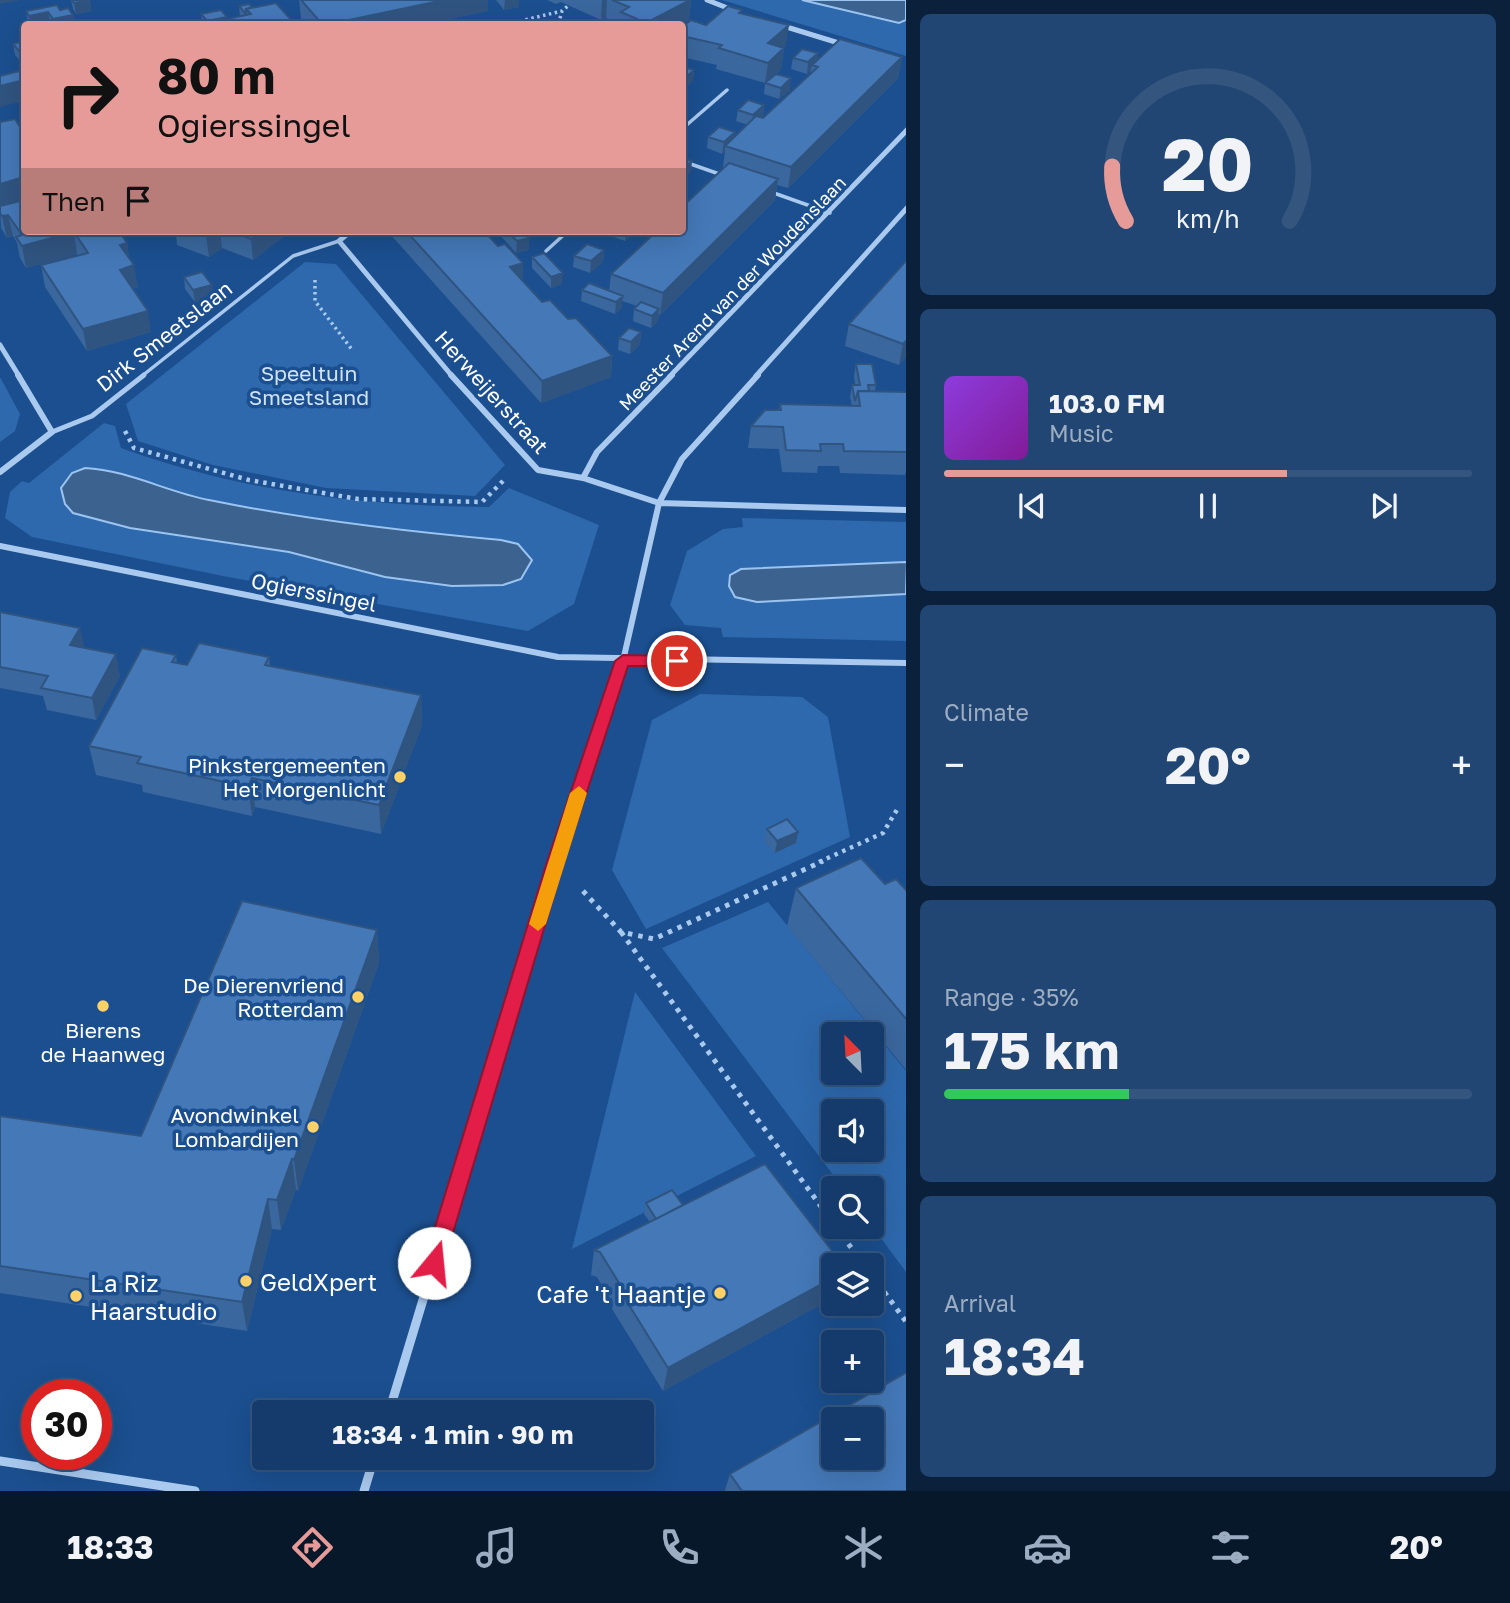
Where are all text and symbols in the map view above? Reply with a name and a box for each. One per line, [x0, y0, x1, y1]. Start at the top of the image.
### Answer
text: 80 m [157, 46, 275, 105]
icon: right [42, 49, 133, 140]
text: Ogierssingel [157, 106, 351, 144]
text: 20 [1162, 120, 1254, 207]
street label: Meester Arend van der Woudenslaan [614, 171, 850, 415]
icon: arrive [119, 182, 157, 220]
text: Then [42, 186, 105, 217]
text: km/h [1176, 203, 1240, 234]
street label: Dirk Smeetslaan [91, 275, 237, 397]
street label: Herweijerstraat [430, 325, 554, 459]
park label: Speeltuin Smeetsland [249, 360, 369, 410]
text: 103.0 FM [1049, 388, 1165, 419]
text: Music [1049, 419, 1114, 447]
icon: previous [1013, 487, 1051, 525]
icon: pause [1189, 487, 1227, 525]
icon: next [1365, 487, 1403, 525]
street label: Ogierssingel [249, 567, 379, 617]
pin [647, 631, 707, 691]
icon: arrive [658, 642, 696, 680]
text: Climate [944, 698, 1029, 726]
text: 20° [1165, 733, 1251, 795]
text: − [944, 742, 965, 787]
text: + [1451, 742, 1472, 787]
place label: Pinkstergemeenten Het Morgenlicht [188, 752, 386, 802]
marker: Pinkstergemeenten Het Morgenlicht [392, 769, 408, 785]
place label: De Dierenvriend Rotterdam [183, 972, 344, 1022]
text: Range · 35% [944, 983, 1079, 1011]
marker: De Dierenvriend Rotterdam [350, 989, 366, 1005]
marker: Bierens de Haanweg [95, 998, 111, 1014]
place label: Bierens de Haanweg [41, 1017, 165, 1067]
text: 175 km [944, 1018, 1120, 1080]
north arrow [821, 1022, 884, 1085]
map controls [821, 1022, 884, 1470]
button: sound [821, 1099, 884, 1162]
place label: Avondwinkel Lombardijen [171, 1102, 299, 1152]
marker: Avondwinkel Lombardijen [305, 1119, 321, 1135]
button: search [821, 1176, 884, 1239]
position arrow [397, 1226, 471, 1300]
button: layers [821, 1253, 884, 1316]
place label: GeldXpert [260, 1267, 377, 1296]
place label: La Riz Haarstudio [90, 1268, 217, 1325]
marker: GeldXpert [238, 1273, 254, 1289]
place label: Cafe 't Haantje [536, 1279, 706, 1308]
marker: Cafe 't Haantje [712, 1285, 728, 1301]
marker: La Riz Haarstudio [68, 1288, 84, 1304]
text: Arrival [944, 1289, 1016, 1317]
text: 18:34 [944, 1324, 1085, 1386]
button: + [821, 1330, 884, 1393]
speed limit sign: 30 [21, 1379, 112, 1470]
button: − [821, 1407, 884, 1470]
text: 18:34 · 1 min · 90 m [332, 1419, 574, 1450]
icon: directions [288, 1523, 337, 1572]
icon: music [472, 1523, 521, 1572]
icon: phone [655, 1523, 704, 1572]
icon: climate [839, 1523, 888, 1572]
icon: car [1023, 1523, 1072, 1572]
icon: filters [1206, 1523, 1255, 1572]
text: 18:33 [67, 1528, 154, 1566]
text: 20° [1390, 1528, 1443, 1566]

